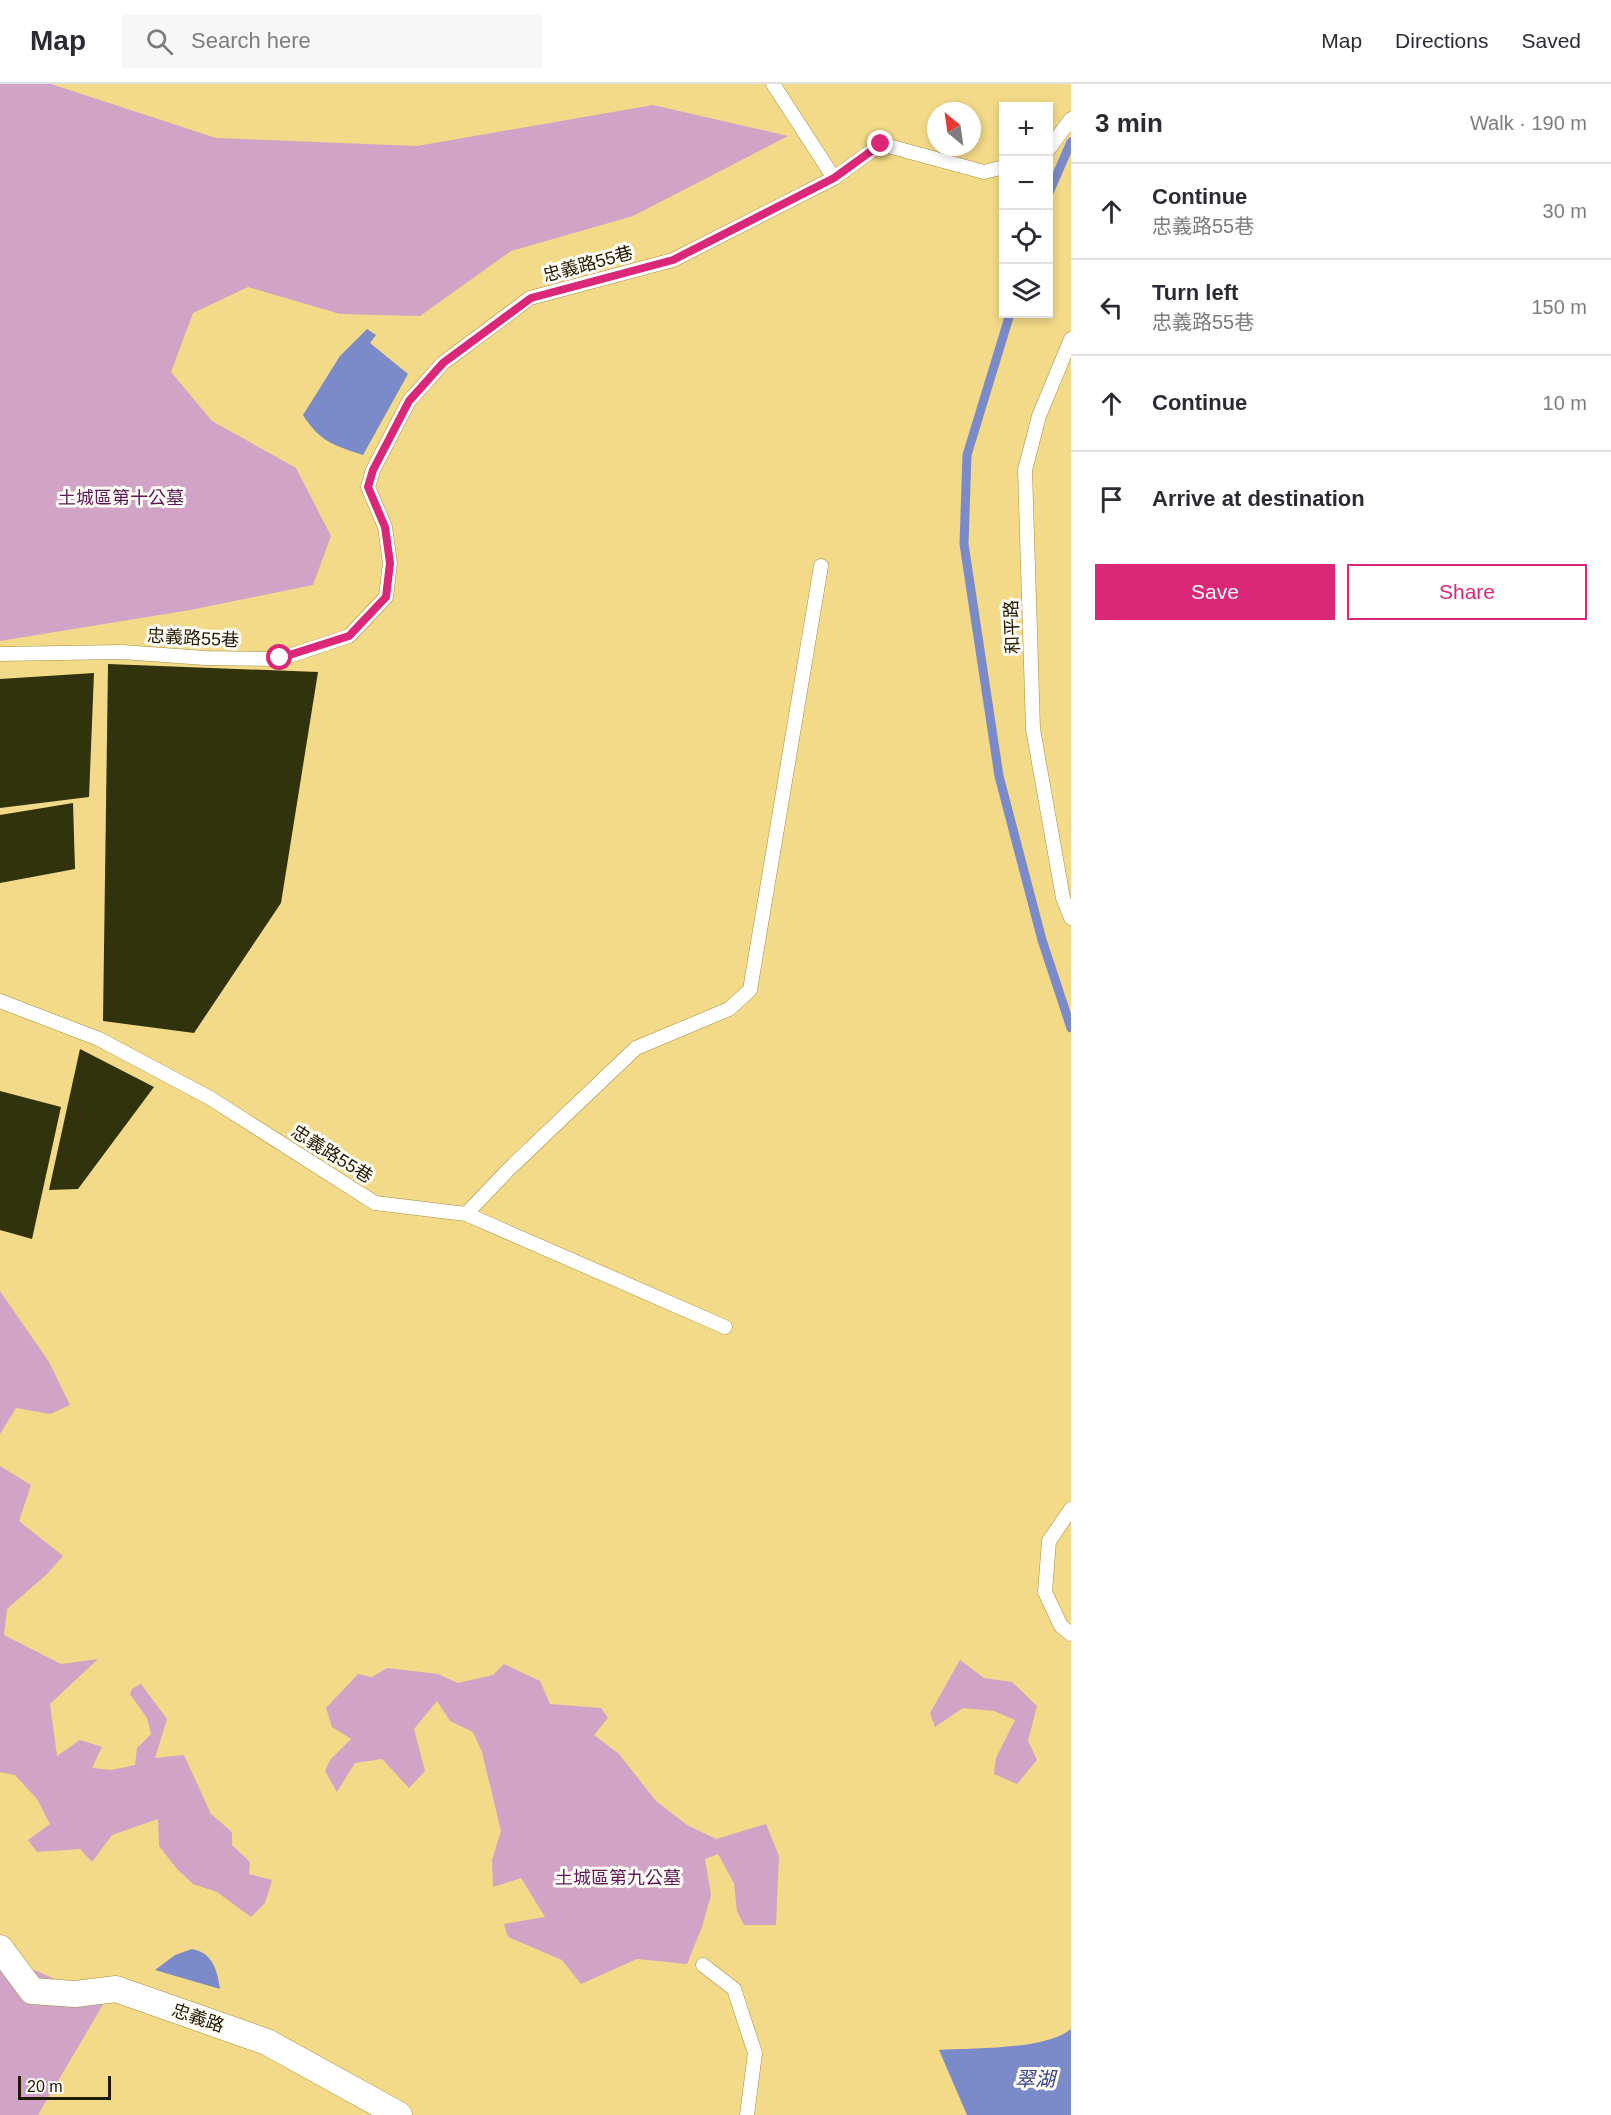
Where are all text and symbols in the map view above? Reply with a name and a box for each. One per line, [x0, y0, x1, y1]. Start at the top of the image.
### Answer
search box [122, 14, 542, 68]
text: Map [30, 25, 86, 56]
icon: search [143, 25, 176, 58]
text: Search here [191, 28, 311, 53]
text: Map [1321, 29, 1362, 52]
text: Directions [1395, 29, 1488, 52]
text: Saved [1521, 29, 1581, 52]
north arrow [927, 102, 981, 156]
map controls [999, 102, 1053, 318]
button: + [999, 102, 1053, 156]
text: 3 min [1095, 108, 1163, 138]
text: Walk · 190 m [1470, 112, 1587, 134]
route end [867, 130, 893, 156]
button: − [999, 156, 1053, 210]
text: Continue [1152, 184, 1247, 209]
icon: ahead [1095, 195, 1128, 228]
text: 30 m [1543, 200, 1587, 222]
button: locate [999, 210, 1053, 264]
text: 忠義路55巷 [1152, 215, 1254, 237]
street label: 忠義路55巷 [541, 242, 635, 286]
button: layers [999, 264, 1053, 318]
text: Turn left [1152, 280, 1238, 305]
icon: left [1095, 291, 1128, 324]
text: 150 m [1531, 296, 1587, 318]
text: 忠義路55巷 [1152, 311, 1254, 333]
icon: ahead [1095, 387, 1128, 420]
text: Continue [1152, 390, 1247, 415]
text: 10 m [1543, 392, 1587, 414]
icon: arrive [1095, 483, 1128, 516]
text: Arrive at destination [1152, 486, 1365, 511]
park label: 土城區第十公墓 [58, 488, 184, 508]
button: Save [1095, 564, 1335, 620]
button: Share [1347, 564, 1587, 620]
street label: 和平路 [1001, 600, 1023, 654]
street label: 忠義路55巷 [147, 626, 239, 650]
route start [266, 644, 292, 670]
street label: 忠義路55巷 [288, 1121, 376, 1187]
park label: 土城區第九公墓 [555, 1868, 681, 1888]
street label: 忠義路 [169, 2000, 227, 2036]
water label: 翠湖 [1015, 2068, 1058, 2090]
scale bar [18, 2073, 111, 2100]
text: 20 m [27, 2078, 63, 2095]

